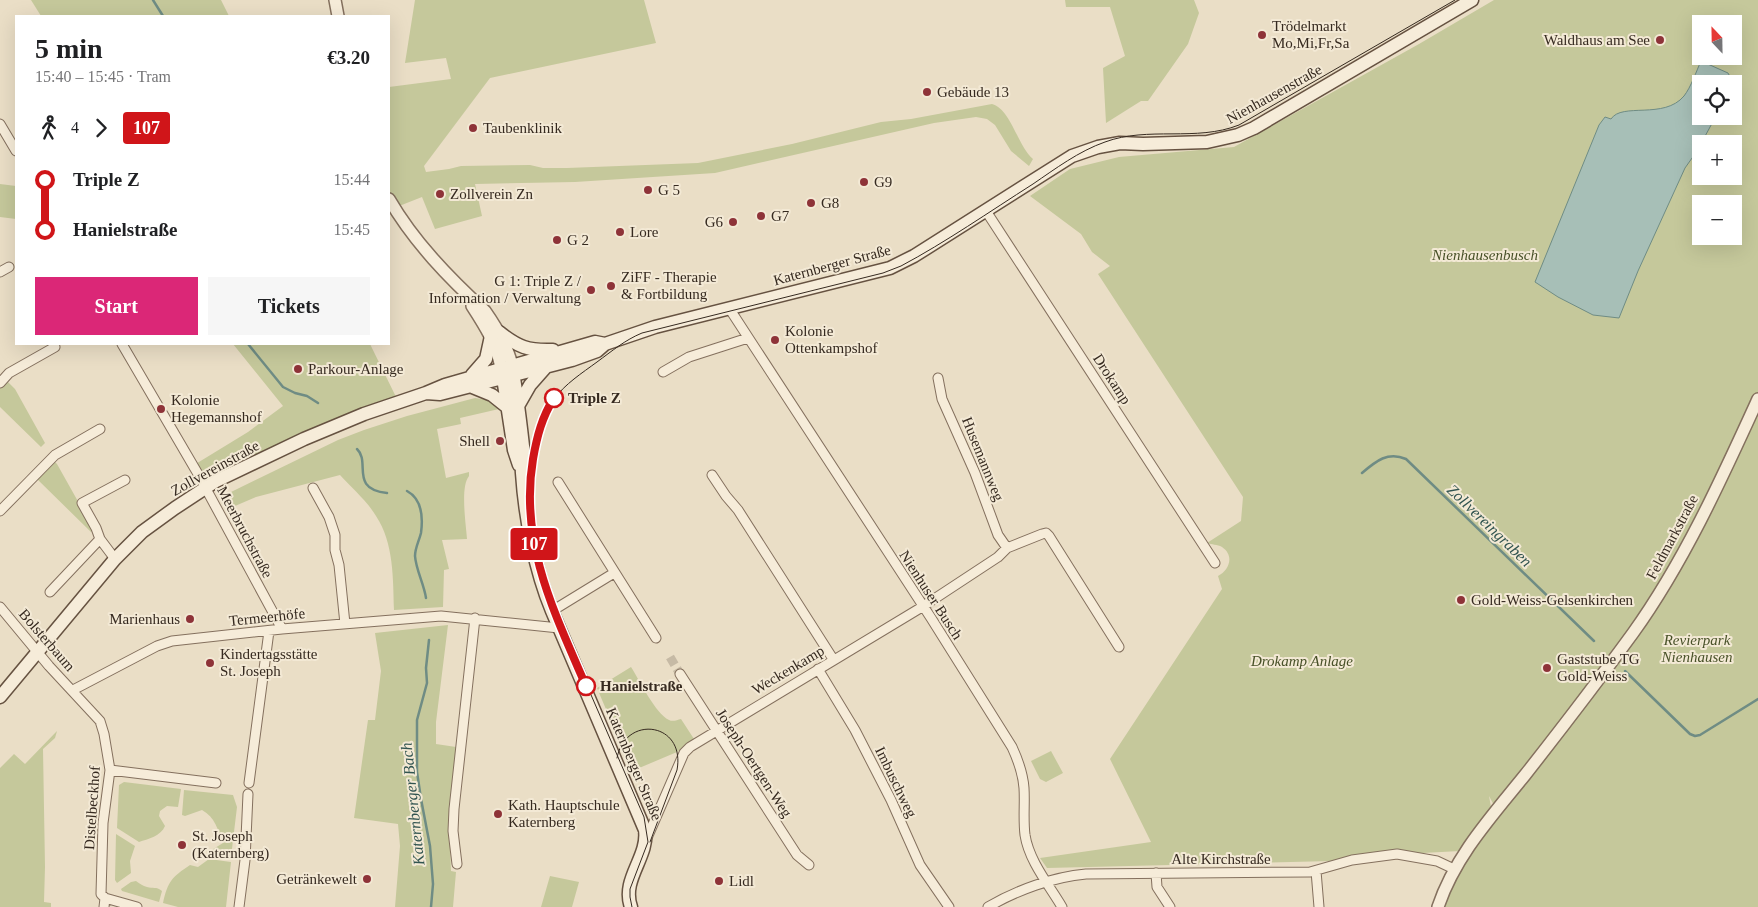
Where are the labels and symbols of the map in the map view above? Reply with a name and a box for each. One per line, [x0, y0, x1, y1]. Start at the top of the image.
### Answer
north arrow [1692, 15, 1742, 65]
place label: Trödelmarkt Mo,Mi,Fr,Sa [1272, 18, 1350, 51]
marker: Trödelmarkt Mo,Mi,Fr,Sa [1256, 29, 1268, 41]
place label: Waldhaus am See [1544, 32, 1650, 48]
marker: Waldhaus am See [1654, 34, 1666, 46]
street label: Nienhausenstraße [1223, 61, 1325, 127]
place label: Gebäude 13 [937, 84, 1009, 100]
marker: Gebäude 13 [921, 86, 933, 98]
place label: Taubenklinik [483, 120, 562, 136]
marker: Taubenklinik [467, 122, 479, 134]
place label: G9 [874, 174, 892, 190]
marker: G9 [858, 176, 870, 188]
place label: G 5 [658, 182, 680, 198]
marker: G 5 [642, 184, 654, 196]
place label: Zollverein Zn [450, 186, 533, 202]
marker: Zollverein Zn [434, 188, 446, 200]
place label: G8 [821, 195, 839, 211]
marker: G8 [805, 197, 817, 209]
place label: G7 [771, 208, 790, 224]
marker: G7 [755, 210, 767, 222]
place label: G6 [705, 214, 723, 230]
marker: G6 [727, 216, 739, 228]
place label: Lore [630, 224, 659, 240]
marker: Lore [614, 226, 626, 238]
place label: G 2 [567, 232, 589, 248]
marker: G 2 [551, 234, 563, 246]
street label: Katernberger Straße [772, 242, 893, 288]
park label: Nienhausenbusch [1431, 247, 1538, 263]
place label: ZiFF - Therapie & Fortbildung [621, 269, 717, 302]
place label: G 1: Triple Z / Information / Verwaltung [429, 273, 582, 306]
marker: ZiFF - Therapie & Fortbildung [605, 280, 617, 292]
marker: G 1: Triple Z / Information / Verwaltung [585, 284, 597, 296]
place label: Kolonie Ottenkampshof [785, 323, 877, 356]
marker: Kolonie Ottenkampshof [769, 334, 781, 346]
street label: Drokamp [1090, 351, 1134, 407]
place label: Parkour-Anlage [308, 361, 404, 377]
marker: Parkour-Anlage [292, 363, 304, 375]
marker: Triple Z [544, 388, 564, 408]
place label: Triple Z [568, 390, 621, 406]
place label: Kolonie Hegemannshof [171, 392, 262, 425]
marker: Kolonie Hegemannshof [155, 403, 167, 415]
street label: Husemannweg [959, 415, 1007, 504]
place label: Shell [459, 433, 490, 449]
marker: Shell [494, 435, 506, 447]
street label: Zollvereinstraße [168, 437, 262, 499]
water label: Zollvereingraben [1443, 481, 1535, 571]
street label: Meerbruchstraße [214, 483, 276, 581]
street label: Feldmarkstraße [1643, 492, 1701, 582]
line badge: 107 [505, 528, 563, 560]
street label: Nienhuser Busch [896, 547, 966, 643]
place label: Gold-Weiss-Gelsenkirchen [1471, 592, 1634, 608]
marker: Gold-Weiss-Gelsenkirchen [1455, 594, 1467, 606]
street label: Termeerhöfe [228, 605, 306, 629]
street label: Bolsterbaum [16, 606, 78, 674]
place label: Marienhaus [109, 611, 180, 627]
marker: Marienhaus [184, 613, 196, 625]
park label: Revierpark Nienhausen [1661, 632, 1732, 665]
street label: Weckenkamp [749, 642, 827, 698]
place label: Kindertagsstätte St. Joseph [220, 646, 318, 679]
place label: Gaststube TG Gold-Weiss [1557, 651, 1640, 684]
park label: Drokamp Anlage [1250, 653, 1353, 669]
marker: Kindertagsstätte St. Joseph [204, 657, 216, 669]
marker: Gaststube TG Gold-Weiss [1541, 662, 1553, 674]
marker: Hanielstraße [576, 676, 596, 696]
place label: Hanielstraße [600, 678, 683, 694]
street label: Katernberger Straße [603, 705, 665, 823]
street label: Joseph-Oertgen-Weg [713, 706, 795, 821]
water label: Katernberger Bach [398, 742, 428, 867]
street label: Imbuschweg [872, 744, 920, 820]
street label: Distelbeckhof [81, 765, 103, 851]
place label: Kath. Hauptschule Katernberg [508, 797, 620, 830]
marker: Kath. Hauptschule Katernberg [492, 808, 504, 820]
place label: St. Joseph (Katernberg) [192, 828, 269, 862]
marker: St. Joseph (Katernberg) [176, 839, 188, 851]
street label: Alte Kirchstraße [1171, 851, 1271, 867]
place label: Getränkewelt [276, 871, 358, 887]
marker: Getränkewelt [361, 873, 373, 885]
place label: Lidl [729, 873, 754, 889]
marker: Lidl [713, 875, 725, 887]

